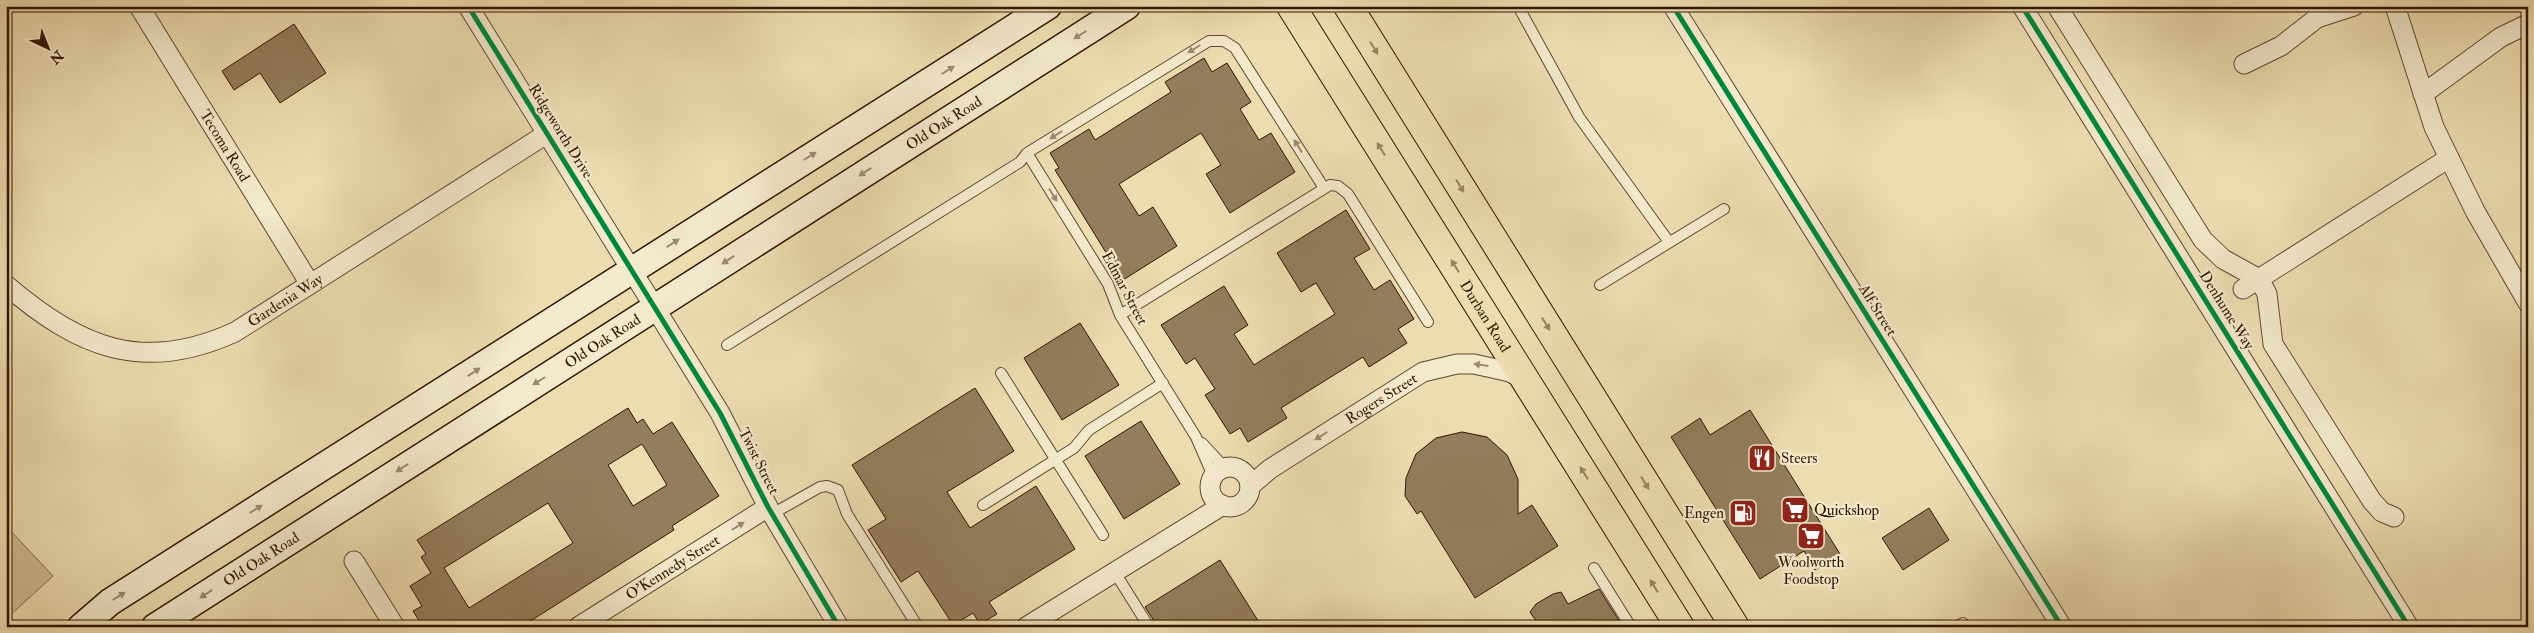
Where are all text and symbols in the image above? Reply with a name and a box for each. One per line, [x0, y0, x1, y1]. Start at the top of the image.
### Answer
north arrow [22, 22, 72, 72]
one-way arrow [1074, 31, 1087, 40]
one-way arrow [1370, 41, 1379, 54]
one-way arrow [1188, 45, 1201, 54]
text: N [46, 46, 68, 68]
one-way arrow [941, 65, 954, 74]
street label: Ridgeworth Drive [524, 80, 597, 182]
street label: Old Oak Road [902, 92, 986, 155]
street label: Tecoma Road [195, 106, 254, 186]
one-way arrow [1050, 131, 1063, 140]
one-way arrow [1293, 140, 1302, 153]
one-way arrow [1377, 142, 1386, 155]
one-way arrow [803, 151, 817, 161]
one-way arrow [858, 168, 872, 177]
one-way arrow [1455, 179, 1465, 192]
one-way arrow [1048, 188, 1058, 201]
one-way arrow [666, 238, 679, 248]
street label: Edmar Street [1097, 248, 1152, 329]
one-way arrow [722, 256, 735, 265]
one-way arrow [1450, 259, 1459, 272]
street label: Denhume Way [2195, 267, 2259, 354]
street label: Gardenia Way [244, 269, 327, 332]
street label: Durban Road [1455, 277, 1515, 356]
street label: Alf Street [1854, 280, 1901, 340]
street label: Old Oak Road [561, 310, 645, 373]
one-way arrow [1541, 317, 1550, 330]
one-way arrow [1473, 361, 1489, 369]
one-way arrow [467, 367, 480, 376]
street label: Rogers Street [1342, 369, 1421, 429]
one-way arrow [532, 376, 545, 385]
street label: Twist Street [734, 425, 783, 498]
one-way arrow [1315, 432, 1328, 441]
restaurant icon: Steers [1747, 443, 1777, 473]
place label: Steers [1781, 449, 1817, 468]
one-way arrow [395, 464, 409, 473]
one-way arrow [1580, 467, 1589, 480]
one-way arrow [1640, 476, 1649, 489]
supermarket icon: Quickshop [1780, 495, 1810, 525]
fuel station icon: Engen [1728, 498, 1758, 528]
place label: Quickshop [1814, 501, 1880, 521]
place label: Engen [1684, 504, 1724, 523]
one-way arrow [250, 505, 263, 514]
one-way arrow [731, 521, 745, 531]
supermarket icon: Woolworth Foodstop [1796, 521, 1826, 551]
street label: Old Oak Road [220, 528, 304, 591]
street label: O'Kennedy Street [622, 531, 724, 604]
place label: Woolworth Foodstop [1777, 553, 1844, 590]
one-way arrow [1650, 579, 1659, 592]
one-way arrow [200, 589, 213, 599]
one-way arrow [112, 592, 126, 601]

